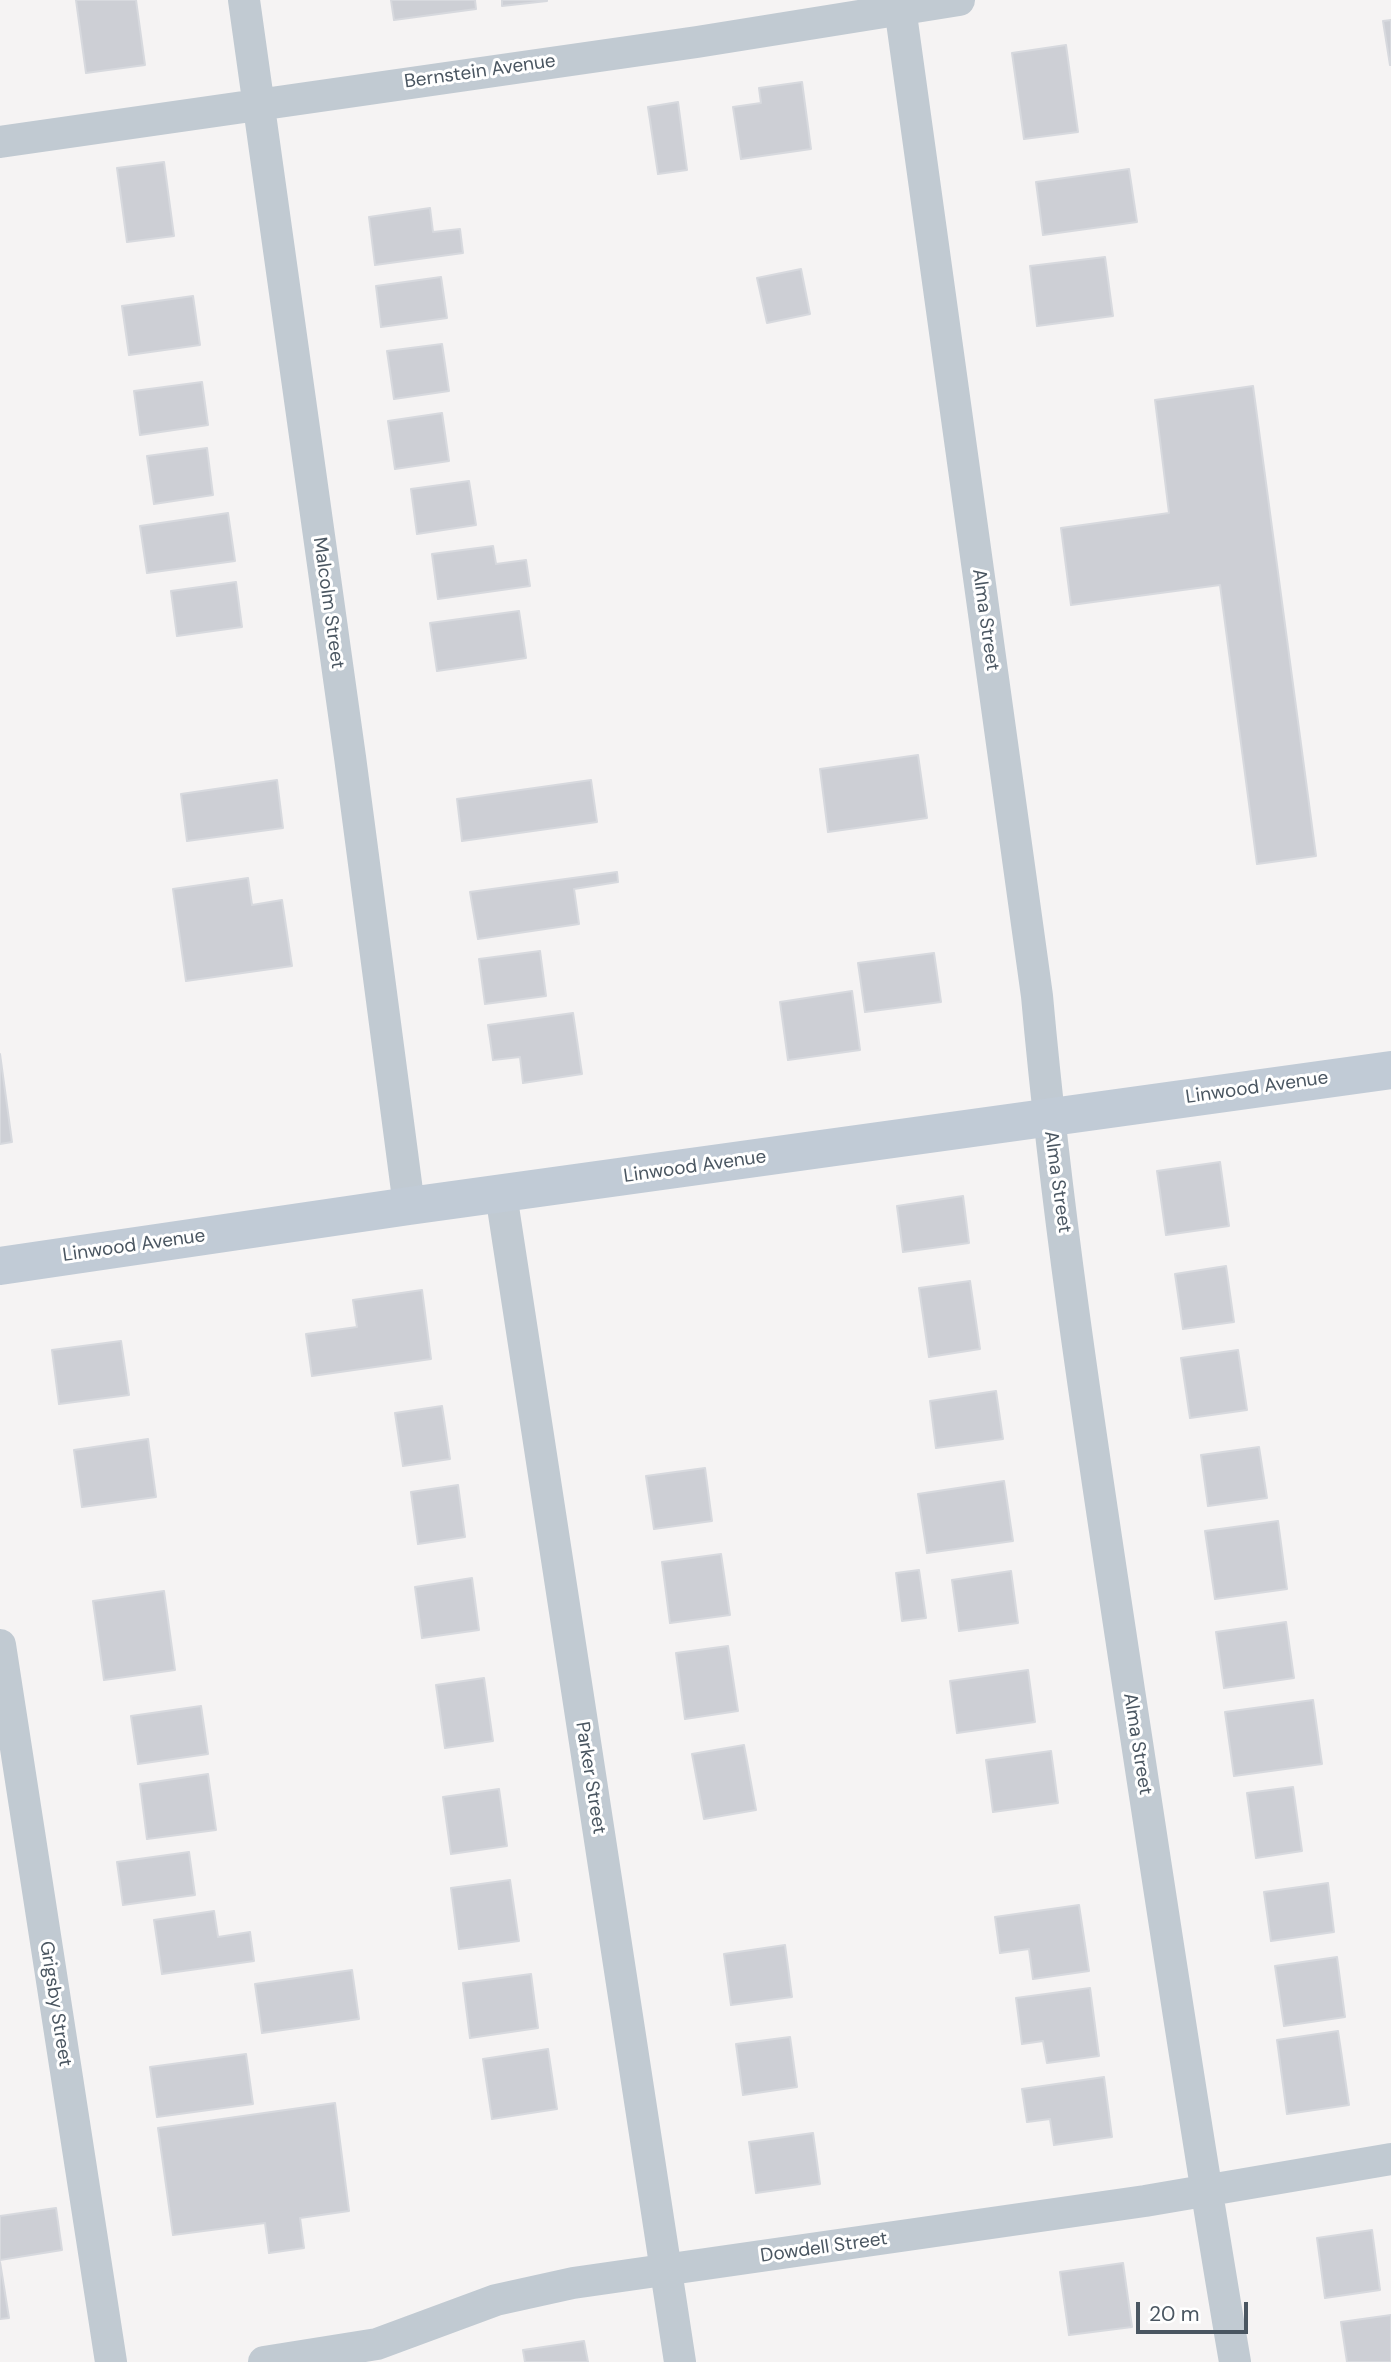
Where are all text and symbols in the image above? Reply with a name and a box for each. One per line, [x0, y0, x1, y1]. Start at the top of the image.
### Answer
street label: Bernstein Avenue [403, 50, 557, 94]
street label: Malcolm Street [307, 536, 349, 670]
street label: Alma Street [967, 567, 1003, 673]
street label: Linwood Avenue [1184, 1067, 1330, 1109]
street label: Alma Street [1039, 1129, 1075, 1235]
street label: Linwood Avenue [622, 1146, 768, 1188]
street label: Linwood Avenue [61, 1225, 207, 1267]
street label: Alma Street [1118, 1691, 1156, 1797]
street label: Parker Street [570, 1720, 610, 1836]
street label: Grigsby Street [34, 1940, 76, 2068]
street label: Dowdell Street [759, 2228, 889, 2268]
scale bar [1139, 2288, 1251, 2332]
text: 20 m [1149, 2300, 1200, 2328]

